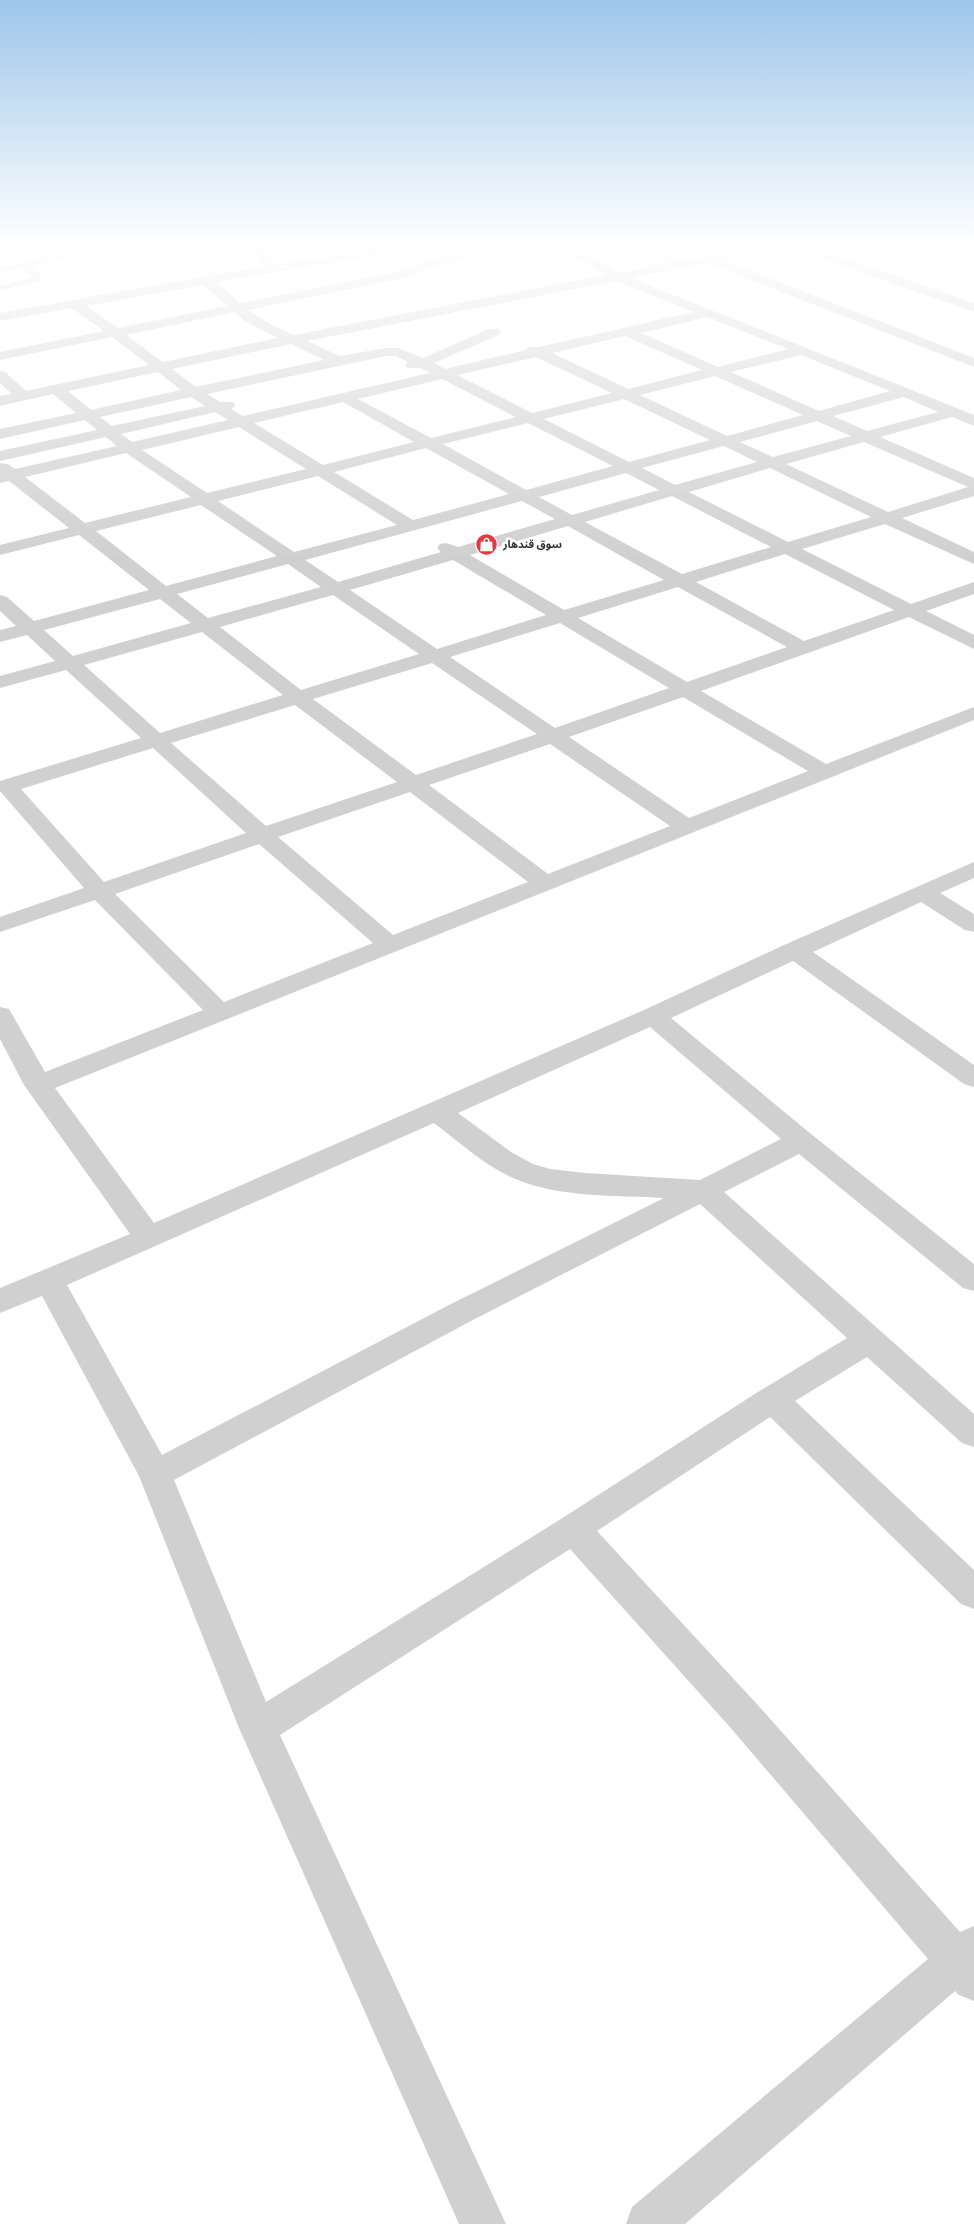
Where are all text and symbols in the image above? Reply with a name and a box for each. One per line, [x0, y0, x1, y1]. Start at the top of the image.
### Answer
shop icon: سوق قندهار [475, 532, 499, 556]
place label: سوق قندهار [502, 538, 562, 551]

